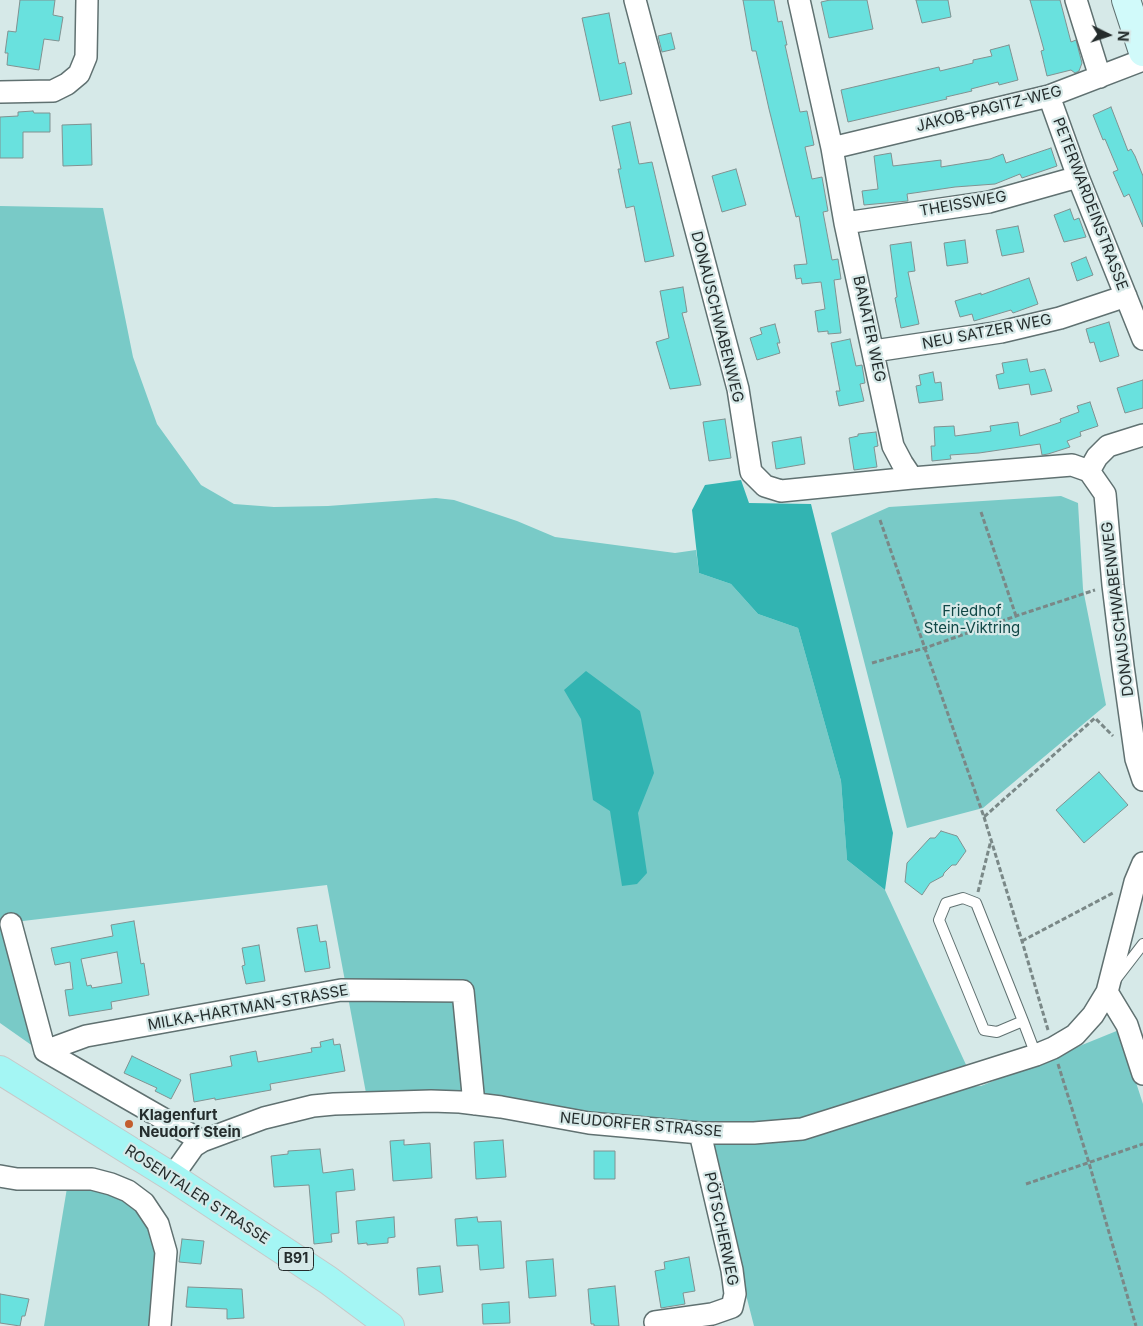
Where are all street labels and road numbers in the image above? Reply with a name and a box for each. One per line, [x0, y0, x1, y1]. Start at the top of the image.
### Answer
street label: JAKOB-PAGITZ-WEG [914, 82, 1064, 136]
street label: PETERWARDEINSTRASSE [1049, 115, 1131, 293]
street label: THEISSWEG [918, 187, 1008, 221]
street label: DONAUSCHWABENWEG [687, 229, 747, 405]
street label: BANATER WEG [849, 274, 889, 384]
street label: NEU SATZER WEG [921, 311, 1053, 353]
street label: DONAUSCHWABENWEG [1098, 521, 1138, 697]
street label: MILKA-HARTMAN-STRASSE [146, 981, 350, 1035]
street label: NEUDORFER STRASSE [559, 1109, 723, 1141]
street label: ROSENTALER STRASSE [121, 1141, 273, 1249]
street label: PÖTSCHERWEG [700, 1171, 742, 1287]
road number: B91 [278, 1248, 314, 1270]

